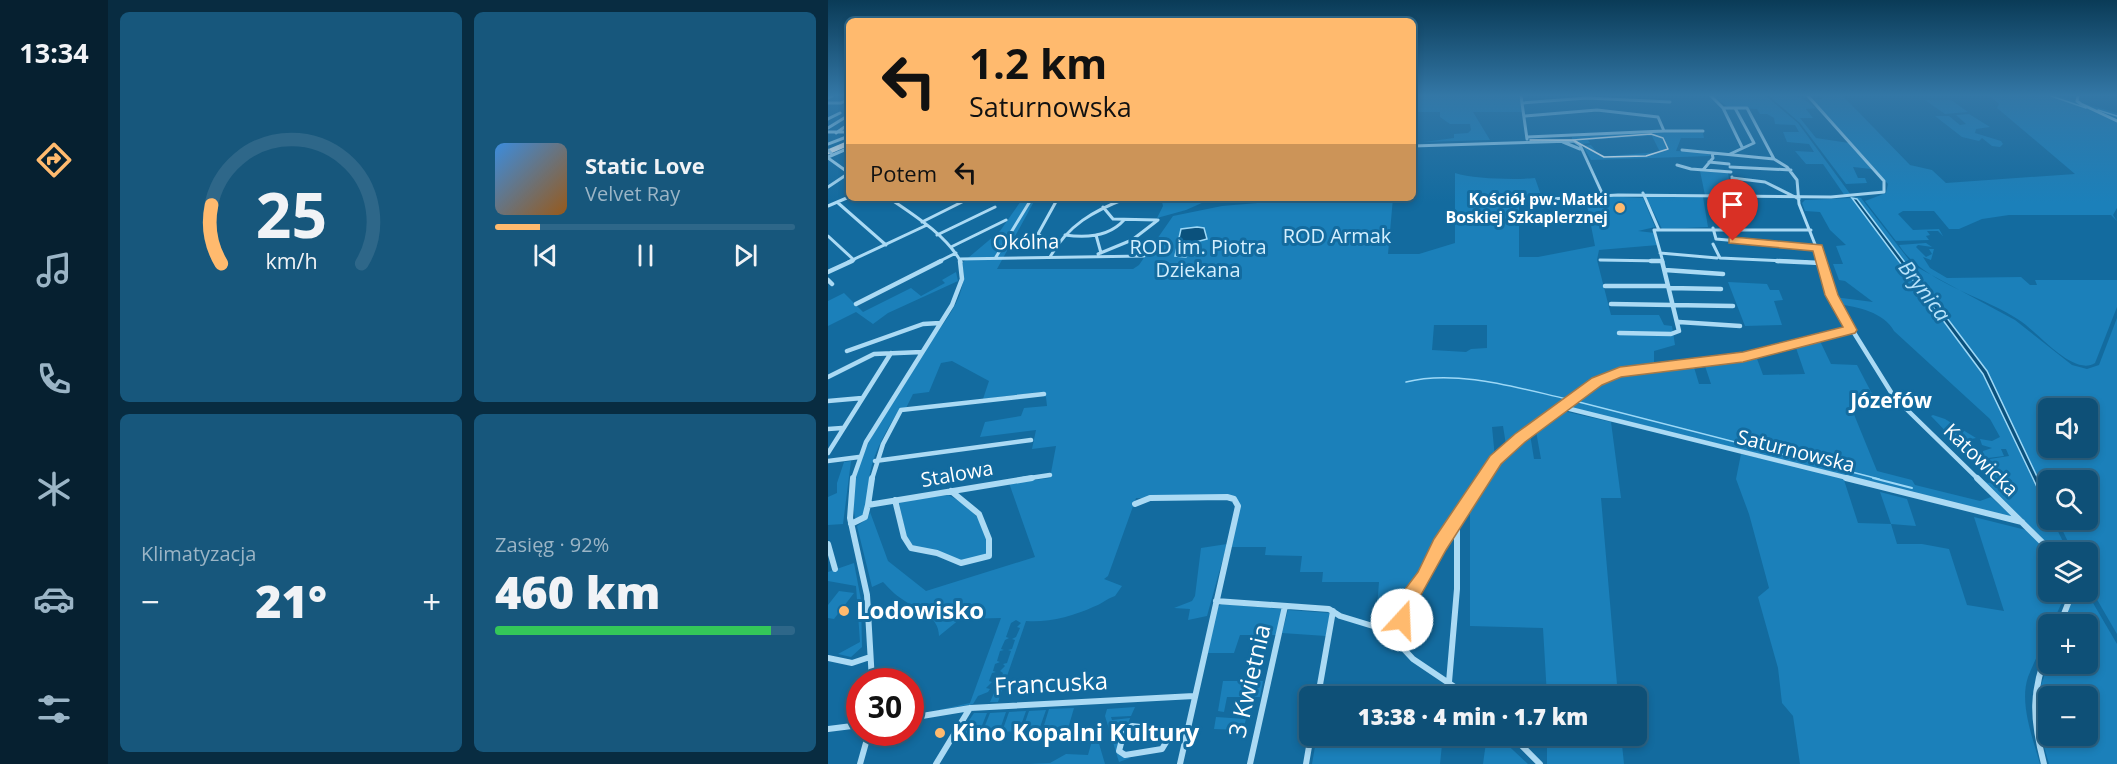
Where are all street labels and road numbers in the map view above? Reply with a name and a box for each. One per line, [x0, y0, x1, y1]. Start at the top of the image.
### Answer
street label: Okólna [992, 227, 1059, 256]
street label: Katowicka [1938, 417, 2025, 502]
street label: Saturnowska [1734, 423, 1858, 478]
street label: Stalowa [919, 454, 995, 493]
street label: 3 Kwietnia [1219, 621, 1278, 741]
street label: Francuska [993, 663, 1109, 702]

